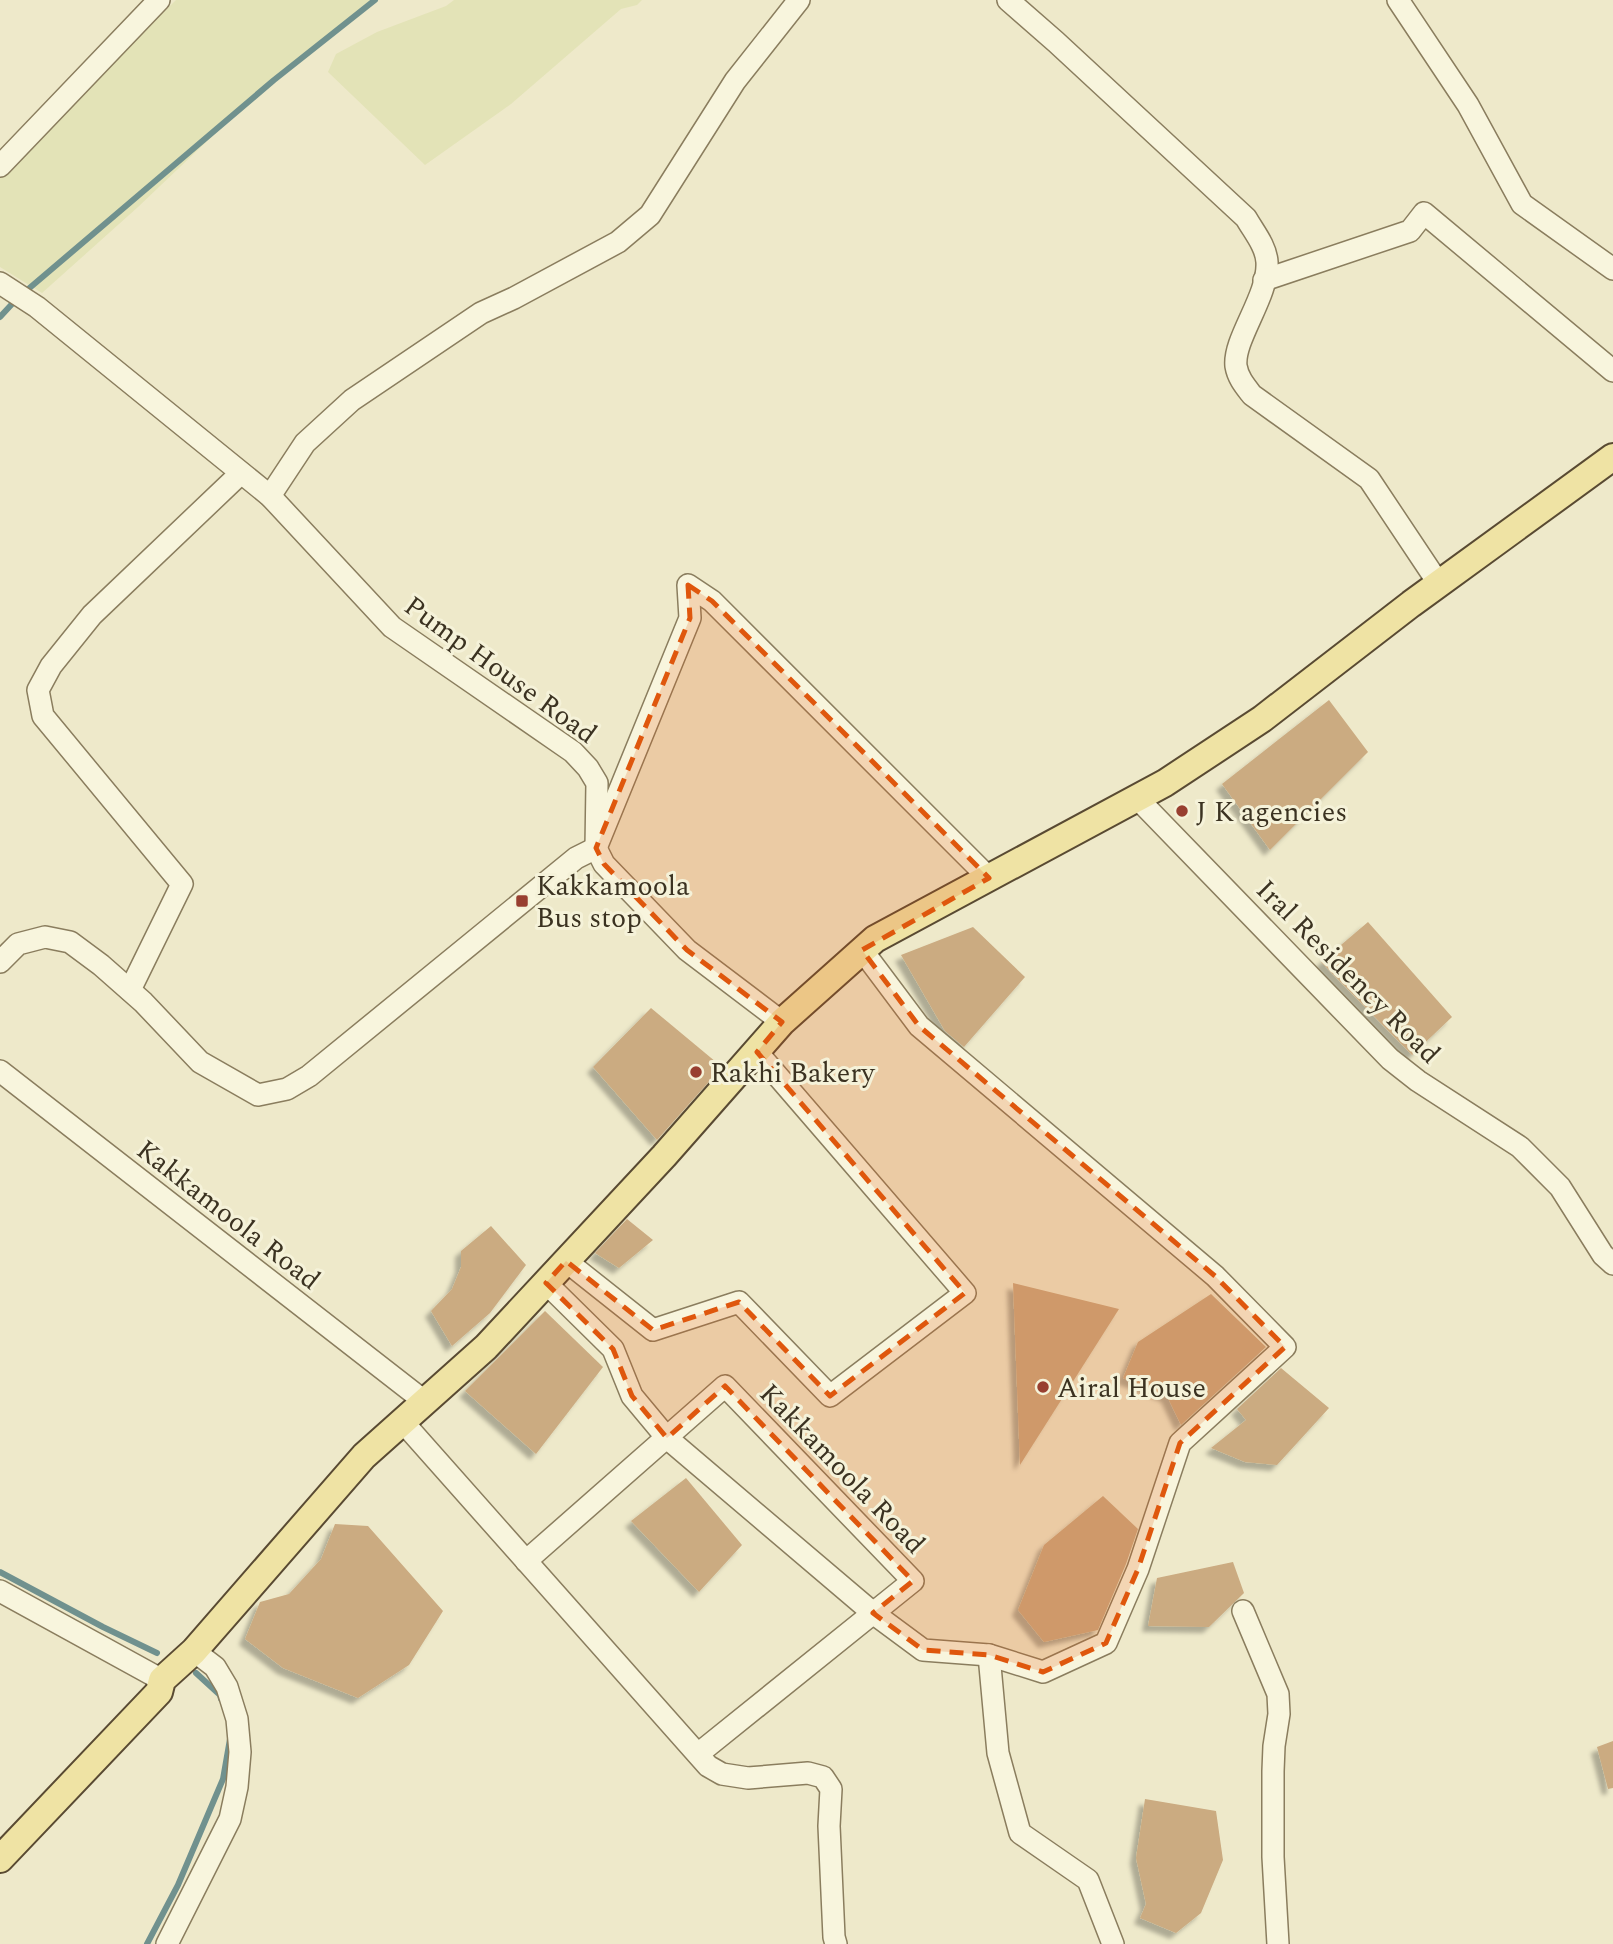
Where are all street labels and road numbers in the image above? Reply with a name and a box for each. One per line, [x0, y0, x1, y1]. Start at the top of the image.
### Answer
street label: Pump House Road [395, 585, 606, 755]
street label: Iral Residency Road [1246, 870, 1450, 1074]
street label: Kakkamoola Road [127, 1129, 330, 1301]
street label: Kakkamoola Road [749, 1374, 935, 1564]

